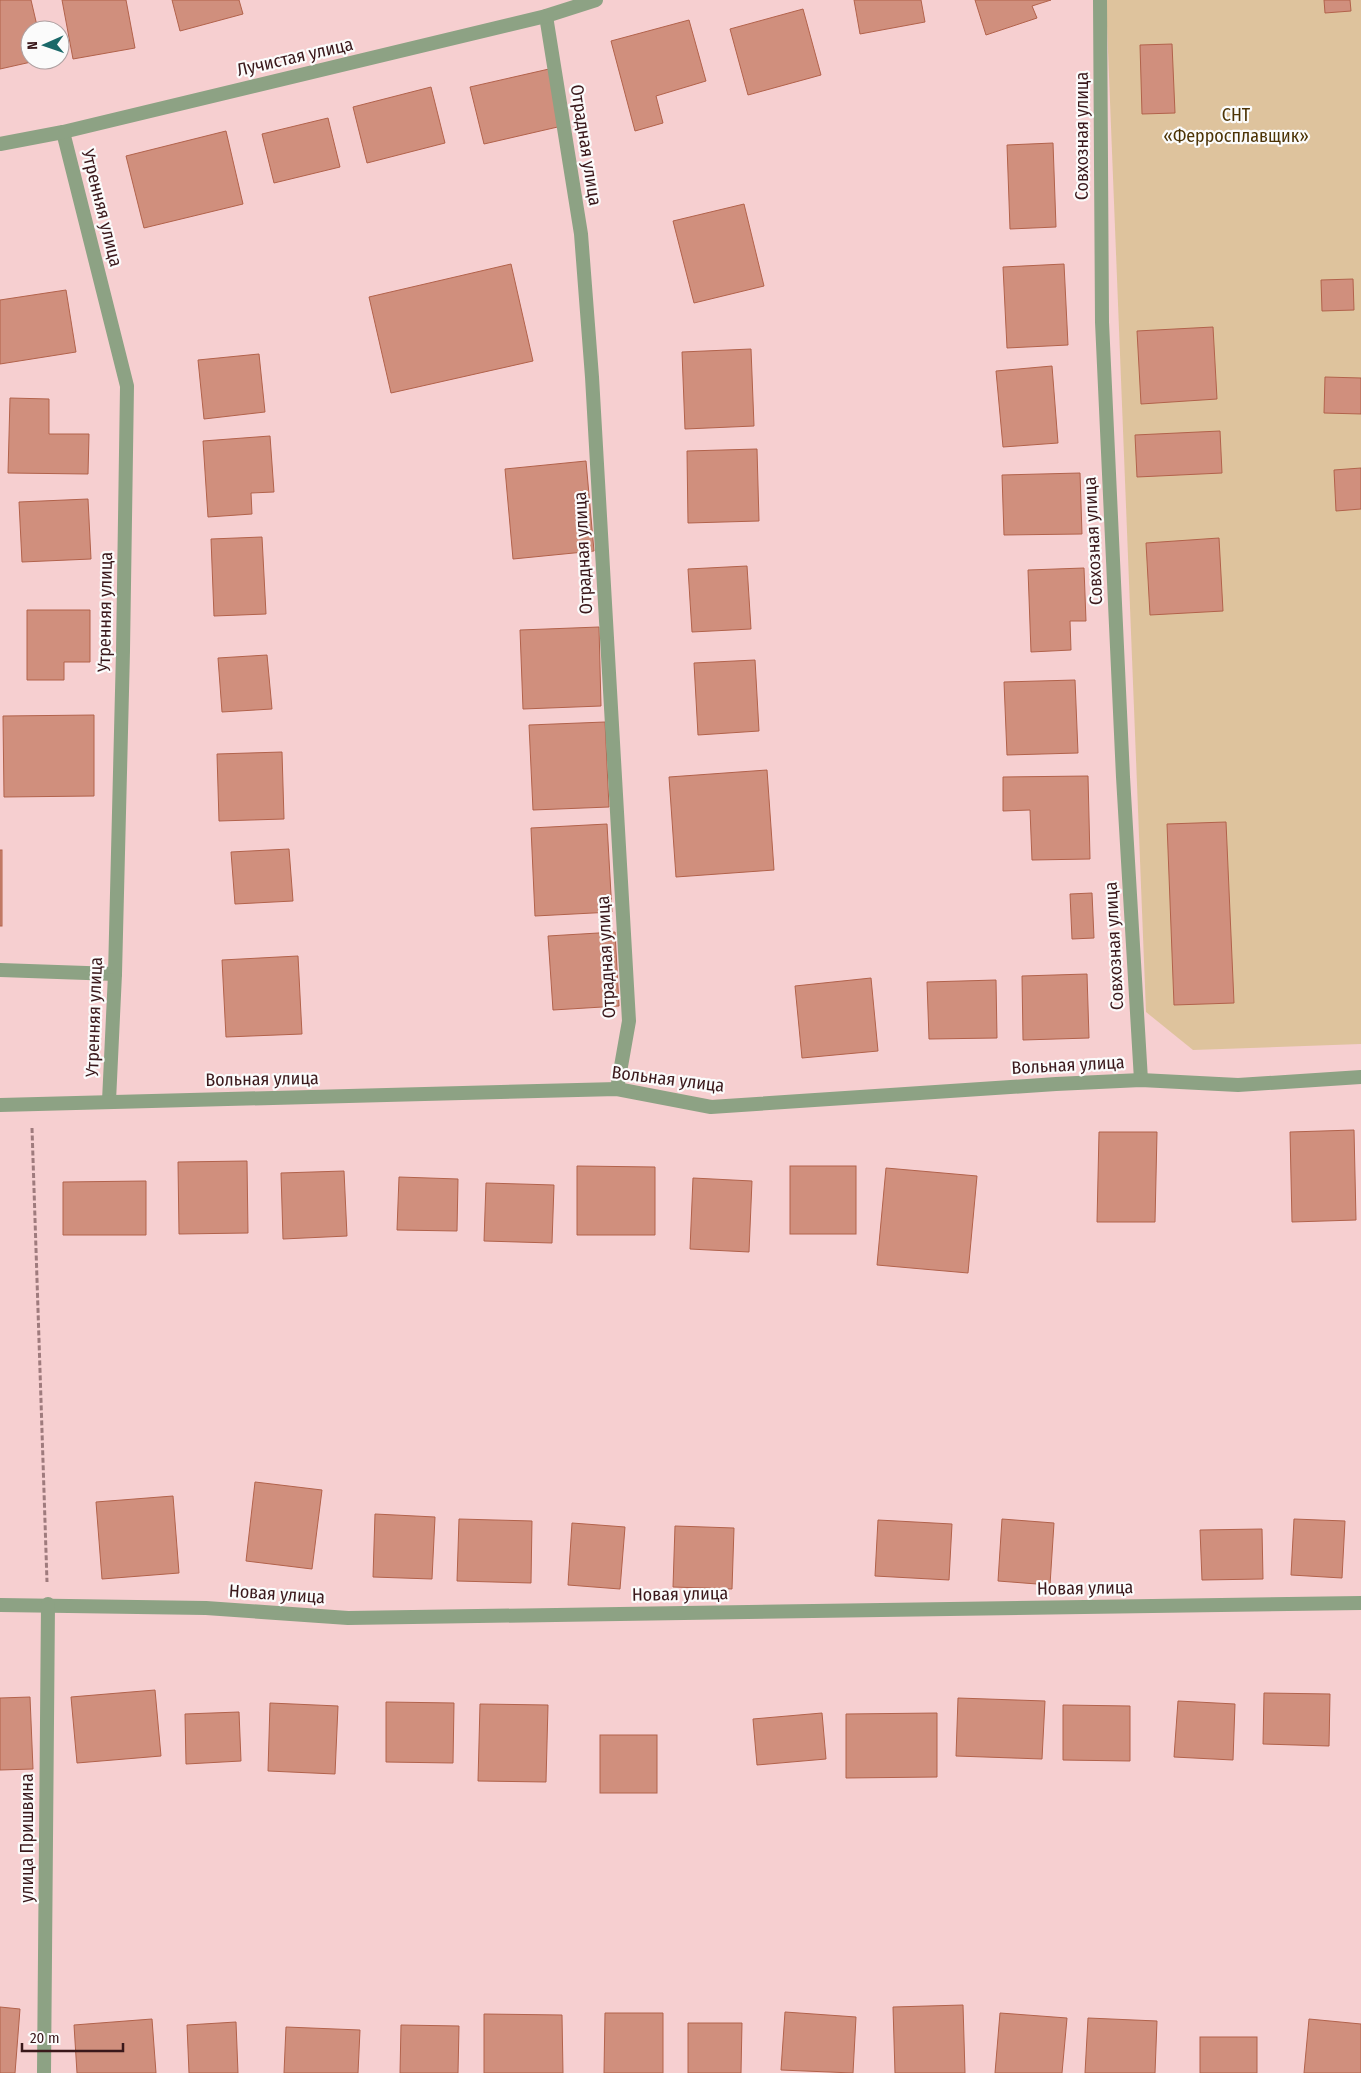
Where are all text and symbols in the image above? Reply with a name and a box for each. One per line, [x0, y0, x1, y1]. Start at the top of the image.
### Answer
north arrow [20, 20, 70, 70]
street label: Лучистая улица [235, 33, 355, 81]
text: N [24, 41, 41, 50]
street label: Совхозная улица [1071, 72, 1093, 200]
street label: Отрадная улица [566, 83, 606, 207]
park label: СНТ «Ферросплавщик» [1163, 104, 1309, 147]
street label: Утренняя улица [77, 146, 127, 269]
street label: Совхозная улица [1079, 476, 1107, 606]
street label: Отрадная улица [569, 491, 597, 615]
street label: Утренняя улица [93, 551, 117, 673]
street label: Совхозная улица [1100, 881, 1128, 1011]
street label: Отрадная улица [592, 895, 620, 1019]
street label: Утренняя улица [81, 956, 107, 1079]
street label: Вольная улица [1011, 1051, 1125, 1079]
street label: Вольная улица [610, 1061, 726, 1097]
street label: Вольная улица [205, 1067, 319, 1091]
street label: Новая улица [1037, 1576, 1134, 1600]
street label: Новая улица [228, 1580, 326, 1608]
street label: Новая улица [632, 1582, 729, 1606]
street label: улица Пришвина [16, 1773, 38, 1903]
scale bar [22, 2020, 124, 2052]
text: 20 m [30, 2029, 60, 2047]

